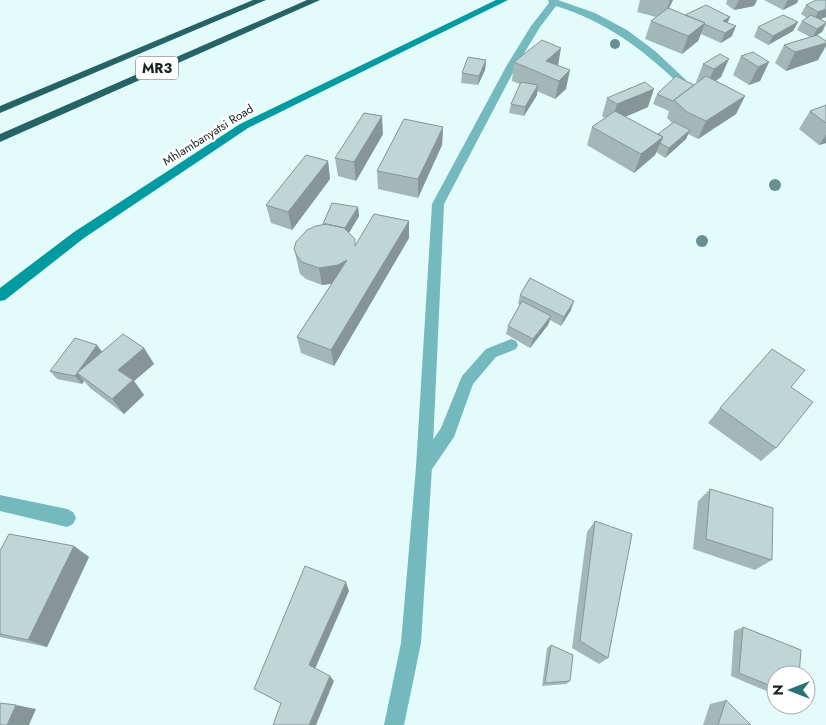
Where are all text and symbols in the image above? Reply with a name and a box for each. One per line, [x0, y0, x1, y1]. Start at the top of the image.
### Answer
road number: MR3 [136, 56, 178, 80]
street label: Mhlambanyatsi Road [159, 100, 257, 170]
north arrow [766, 665, 816, 715]
text: N [768, 684, 788, 696]

